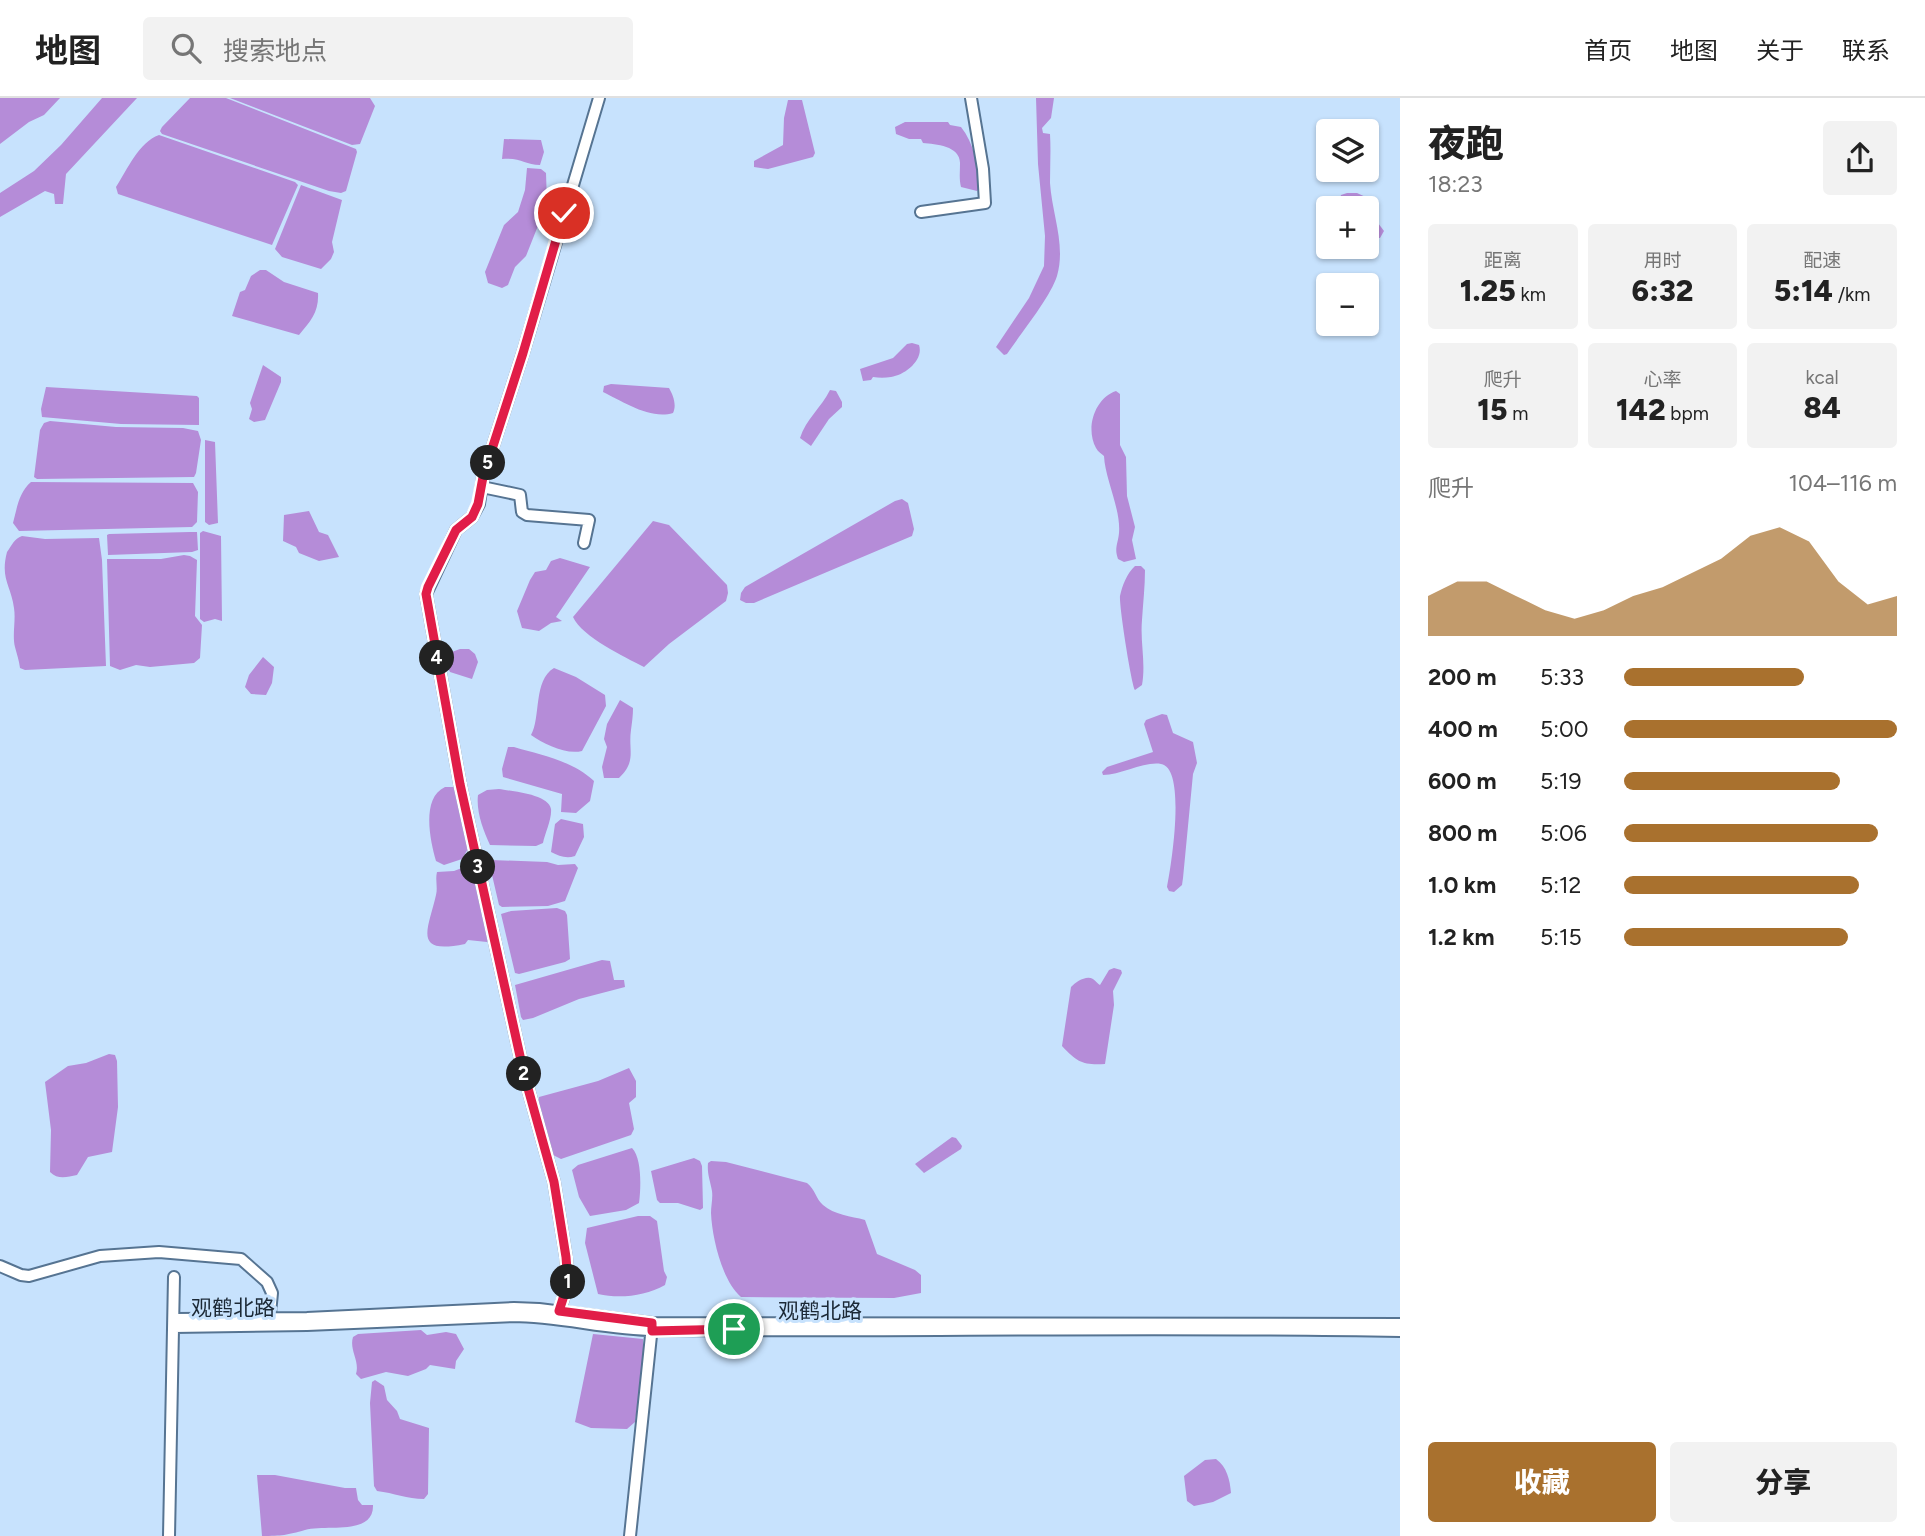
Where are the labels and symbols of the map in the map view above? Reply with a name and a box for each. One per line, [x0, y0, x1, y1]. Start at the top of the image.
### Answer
pin [534, 183, 594, 243]
pin: 5 [470, 446, 505, 480]
pin: 4 [420, 640, 454, 676]
pin: 3 [461, 850, 496, 884]
pin: 2 [506, 1056, 542, 1091]
pin: 1 [550, 1264, 586, 1300]
street label: 观鹤北路 [191, 1295, 275, 1320]
street label: 观鹤北路 [778, 1298, 862, 1323]
pin [704, 1299, 764, 1359]

